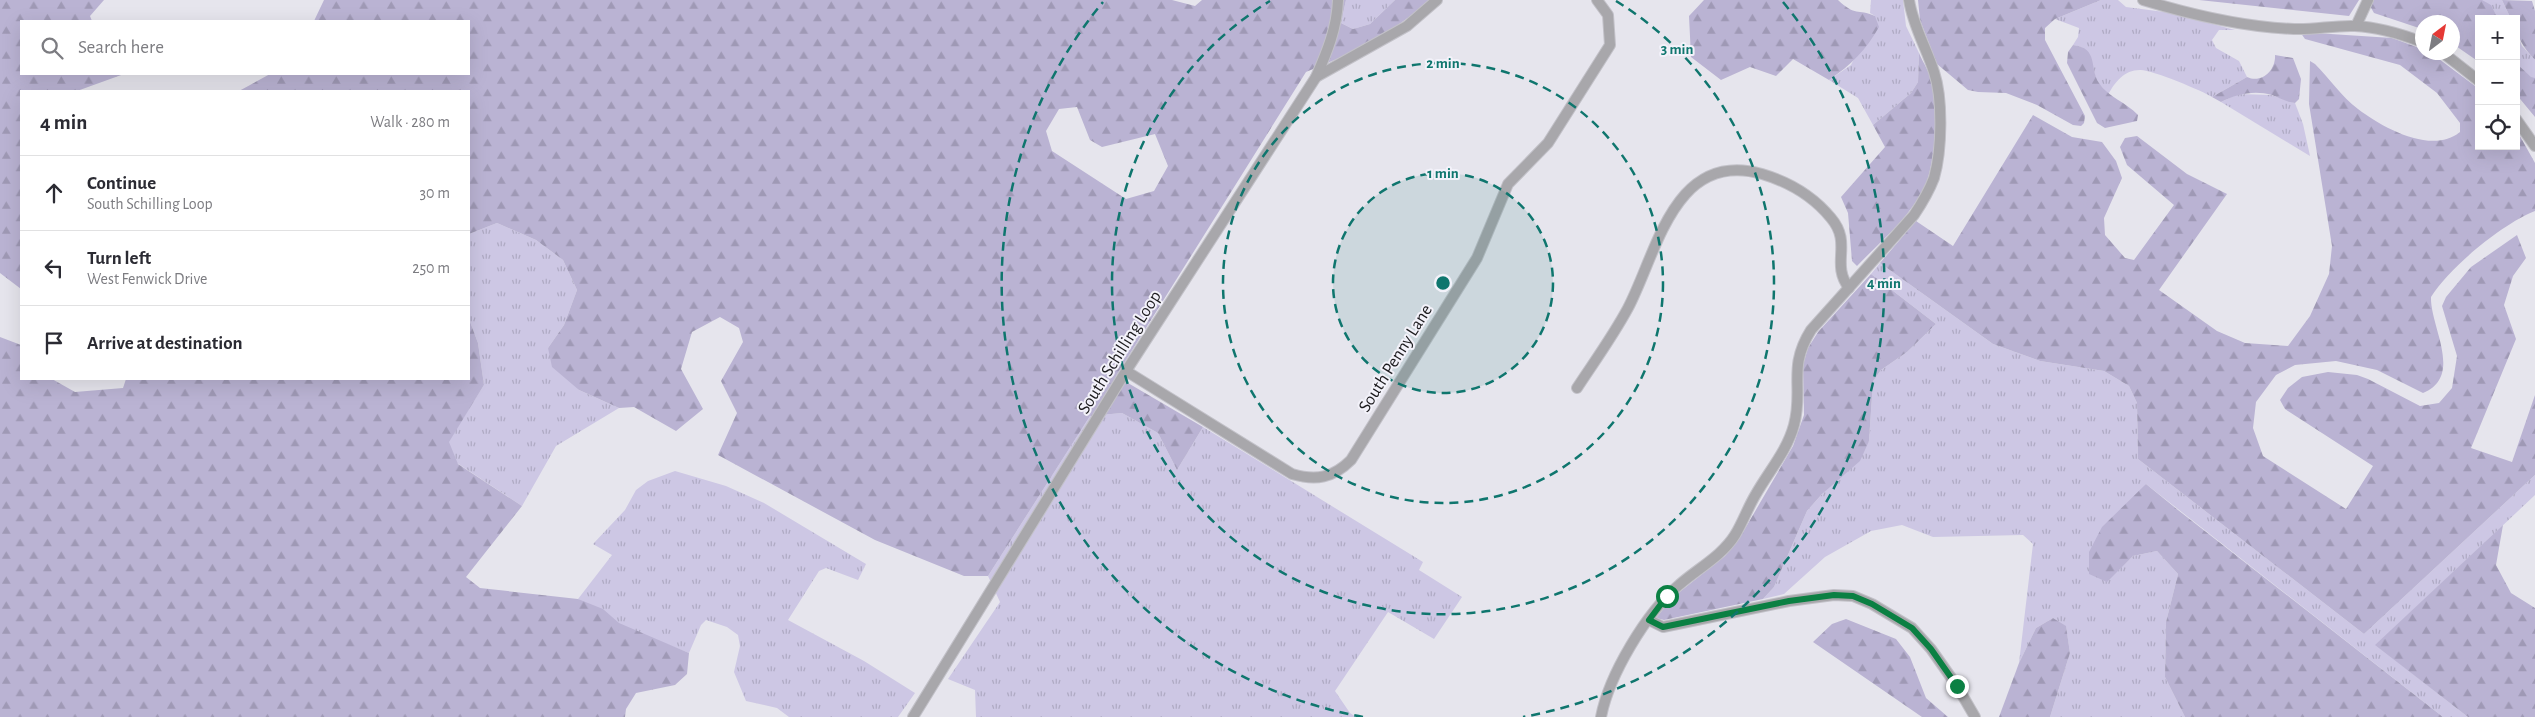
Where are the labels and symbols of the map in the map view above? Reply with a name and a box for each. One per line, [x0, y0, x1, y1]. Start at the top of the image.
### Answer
north arrow [2415, 15, 2460, 60]
text: 3 min [1661, 42, 1693, 57]
text: 2 min [1426, 56, 1460, 71]
text: 1 min [1427, 166, 1459, 181]
centre of rings [1434, 274, 1452, 292]
text: 4 min [1867, 276, 1901, 291]
street label: South Schilling Loop [1075, 288, 1165, 417]
street label: South Penny Lane [1356, 302, 1436, 415]
route start [1656, 585, 1679, 608]
route end [1946, 675, 1969, 698]

